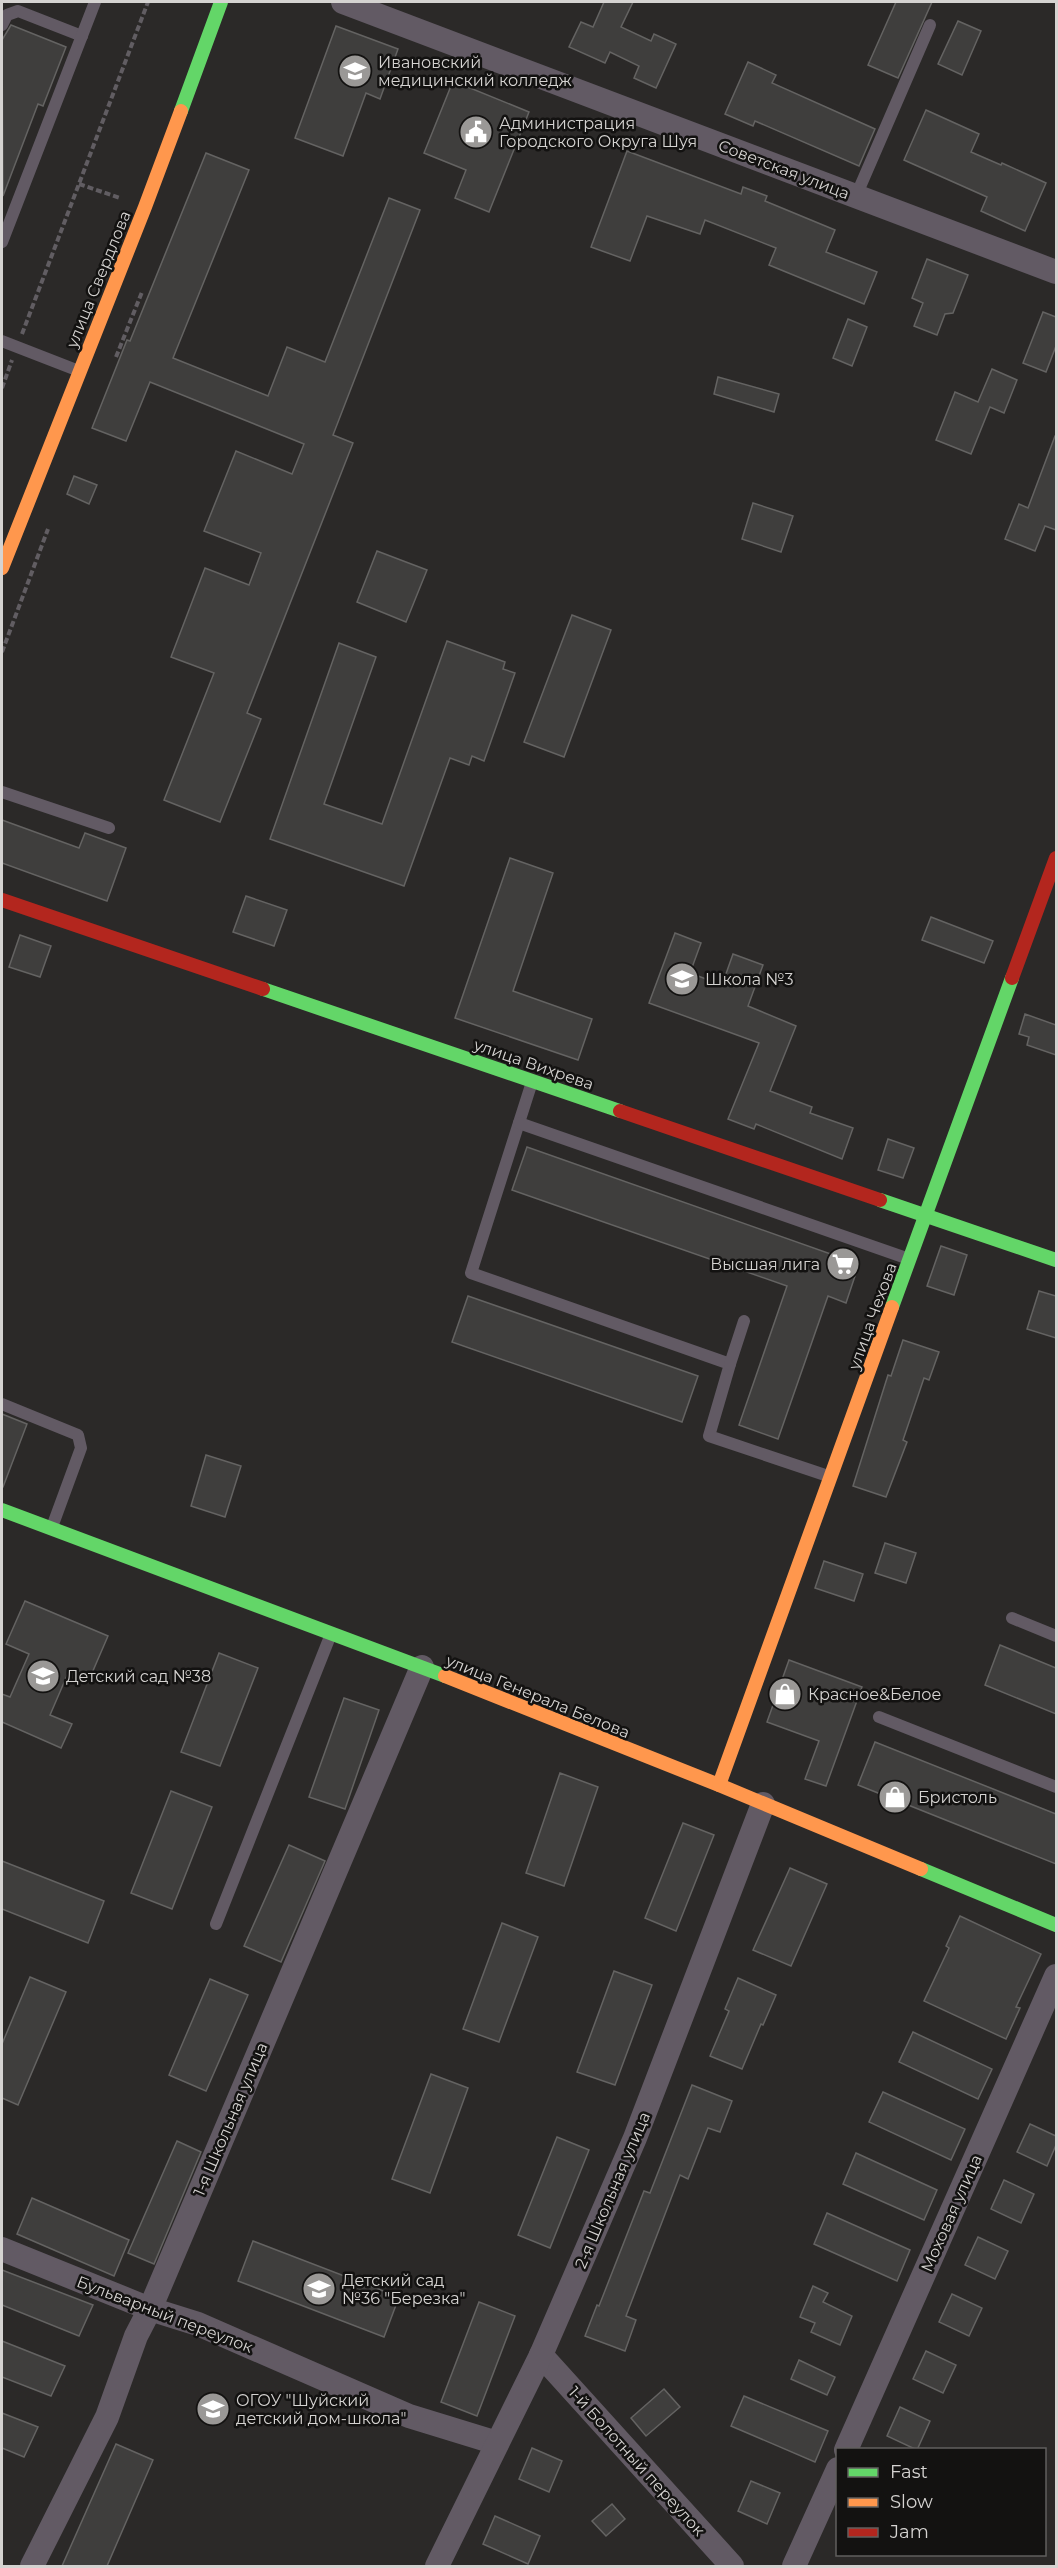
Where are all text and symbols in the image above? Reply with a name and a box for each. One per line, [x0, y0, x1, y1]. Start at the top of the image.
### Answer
school or university icon: Ивановский медицинский колледж [337, 53, 373, 89]
place label: Ивановский медицинский колледж [378, 53, 572, 90]
public building icon: Администрация Городского Округа Шуя [458, 114, 494, 150]
place label: Администрация Городского Округа Шуя [499, 114, 697, 151]
street label: Советская улица [716, 136, 852, 203]
street label: улица Свердлова [62, 208, 135, 351]
school or university icon: Школа №3 [664, 961, 700, 997]
place label: Школа №3 [705, 970, 794, 989]
street label: улица Вихрева [470, 1035, 596, 1094]
supermarket icon: Высшая лига [825, 1246, 861, 1282]
place label: Высшая лига [710, 1255, 820, 1274]
street label: улица Чехова [844, 1260, 901, 1373]
street label: улица Генерала Белова [442, 1650, 632, 1742]
school or university icon: Детский сад №38 [25, 1658, 61, 1694]
place label: Детский сад №38 [66, 1667, 211, 1686]
shop icon: Красное&Белое [767, 1676, 803, 1712]
place label: Красное&Белое [808, 1685, 941, 1704]
shop icon: Бристоль [877, 1779, 913, 1815]
place label: Бристоль [918, 1788, 997, 1807]
street label: 1-я Школьная улица [189, 2039, 271, 2199]
street label: 2-я Школьная улица [571, 2109, 654, 2271]
street label: Моховая улица [917, 2152, 986, 2275]
school or university icon: Детский сад №36 "Березка" [301, 2271, 337, 2307]
place label: Детский сад №36 "Березка" [342, 2271, 466, 2308]
street label: Бульварный переулок [74, 2272, 256, 2357]
street label: 1-й Болотный переулок [565, 2383, 709, 2540]
school or university icon: ОГОУ "Шуйский детский дом-школа" [195, 2391, 231, 2427]
place label: ОГОУ "Шуйский детский дом-школа" [236, 2391, 406, 2428]
legend [836, 2448, 1046, 2556]
text: Fast [890, 2461, 928, 2483]
text: Slow [890, 2491, 933, 2513]
text: Jam [889, 2521, 929, 2543]

